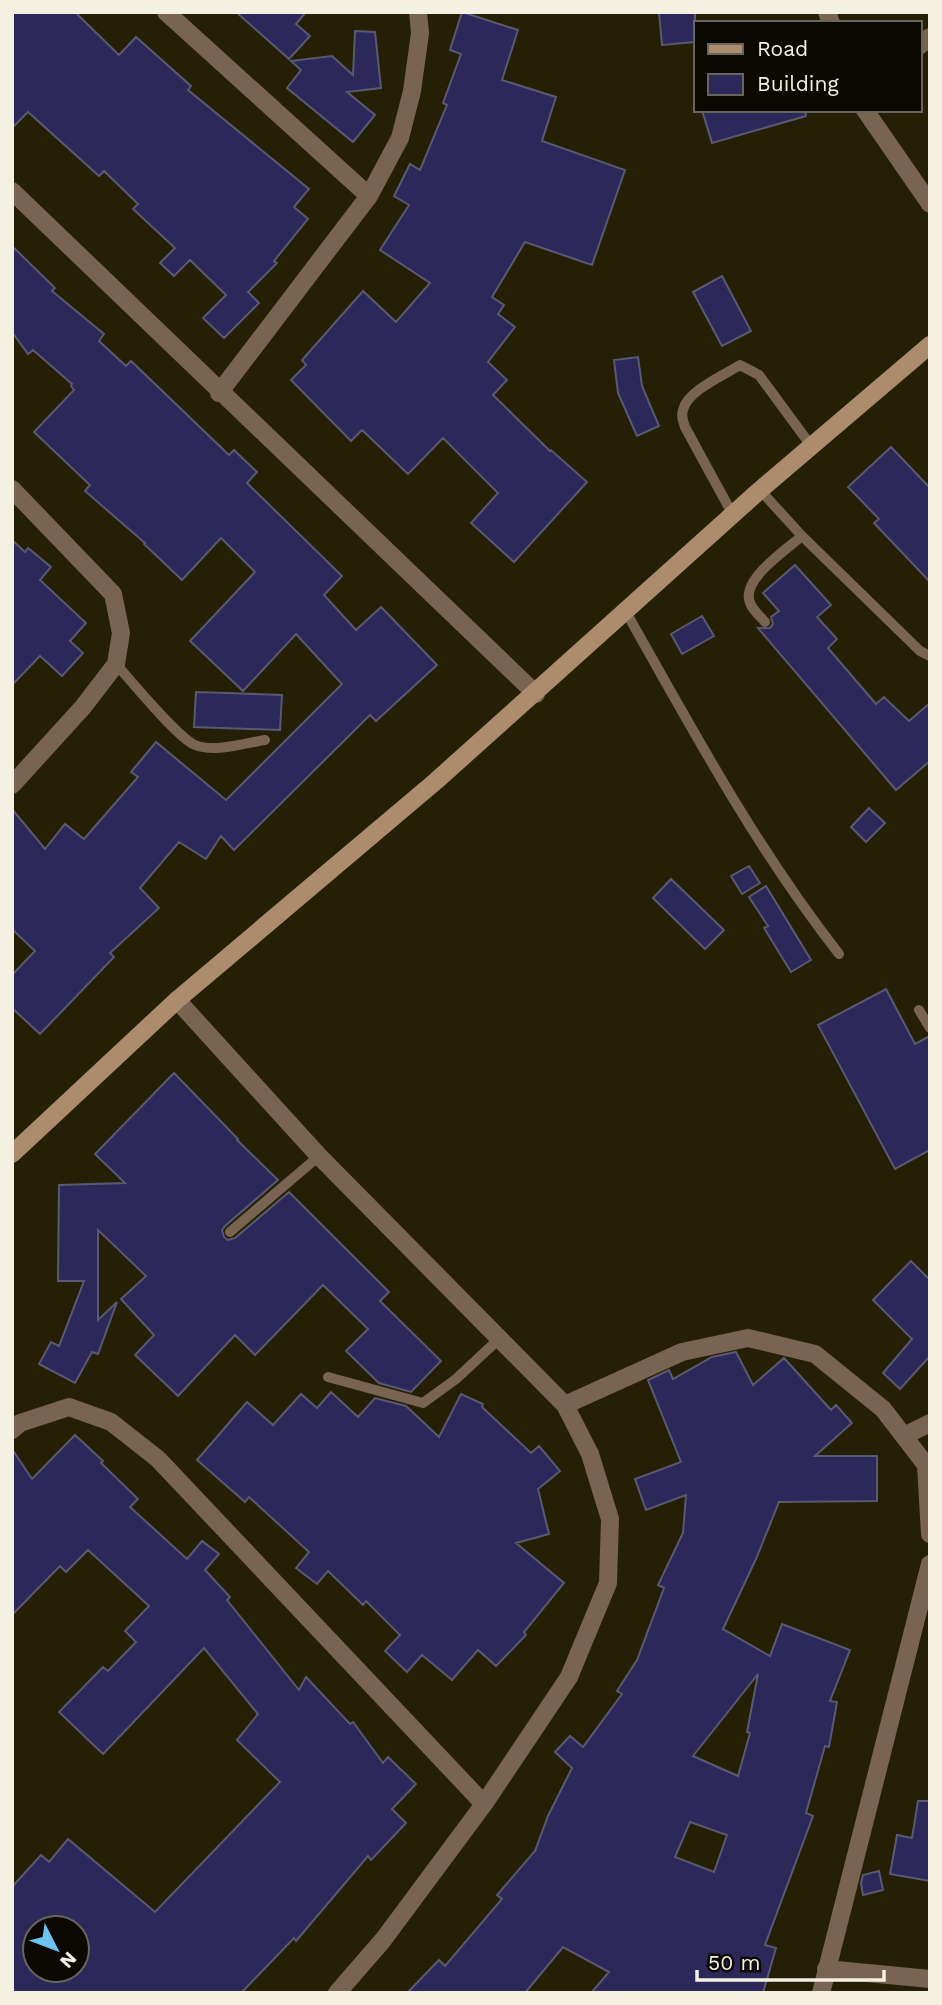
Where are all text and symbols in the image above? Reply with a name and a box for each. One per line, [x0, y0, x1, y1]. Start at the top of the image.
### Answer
legend [694, 21, 921, 112]
text: Road [757, 36, 808, 61]
text: Building [757, 71, 839, 96]
north arrow [21, 1914, 91, 1984]
scale bar [697, 1938, 884, 1982]
text: N [55, 1947, 82, 1973]
text: 50 m [708, 1950, 760, 1975]

